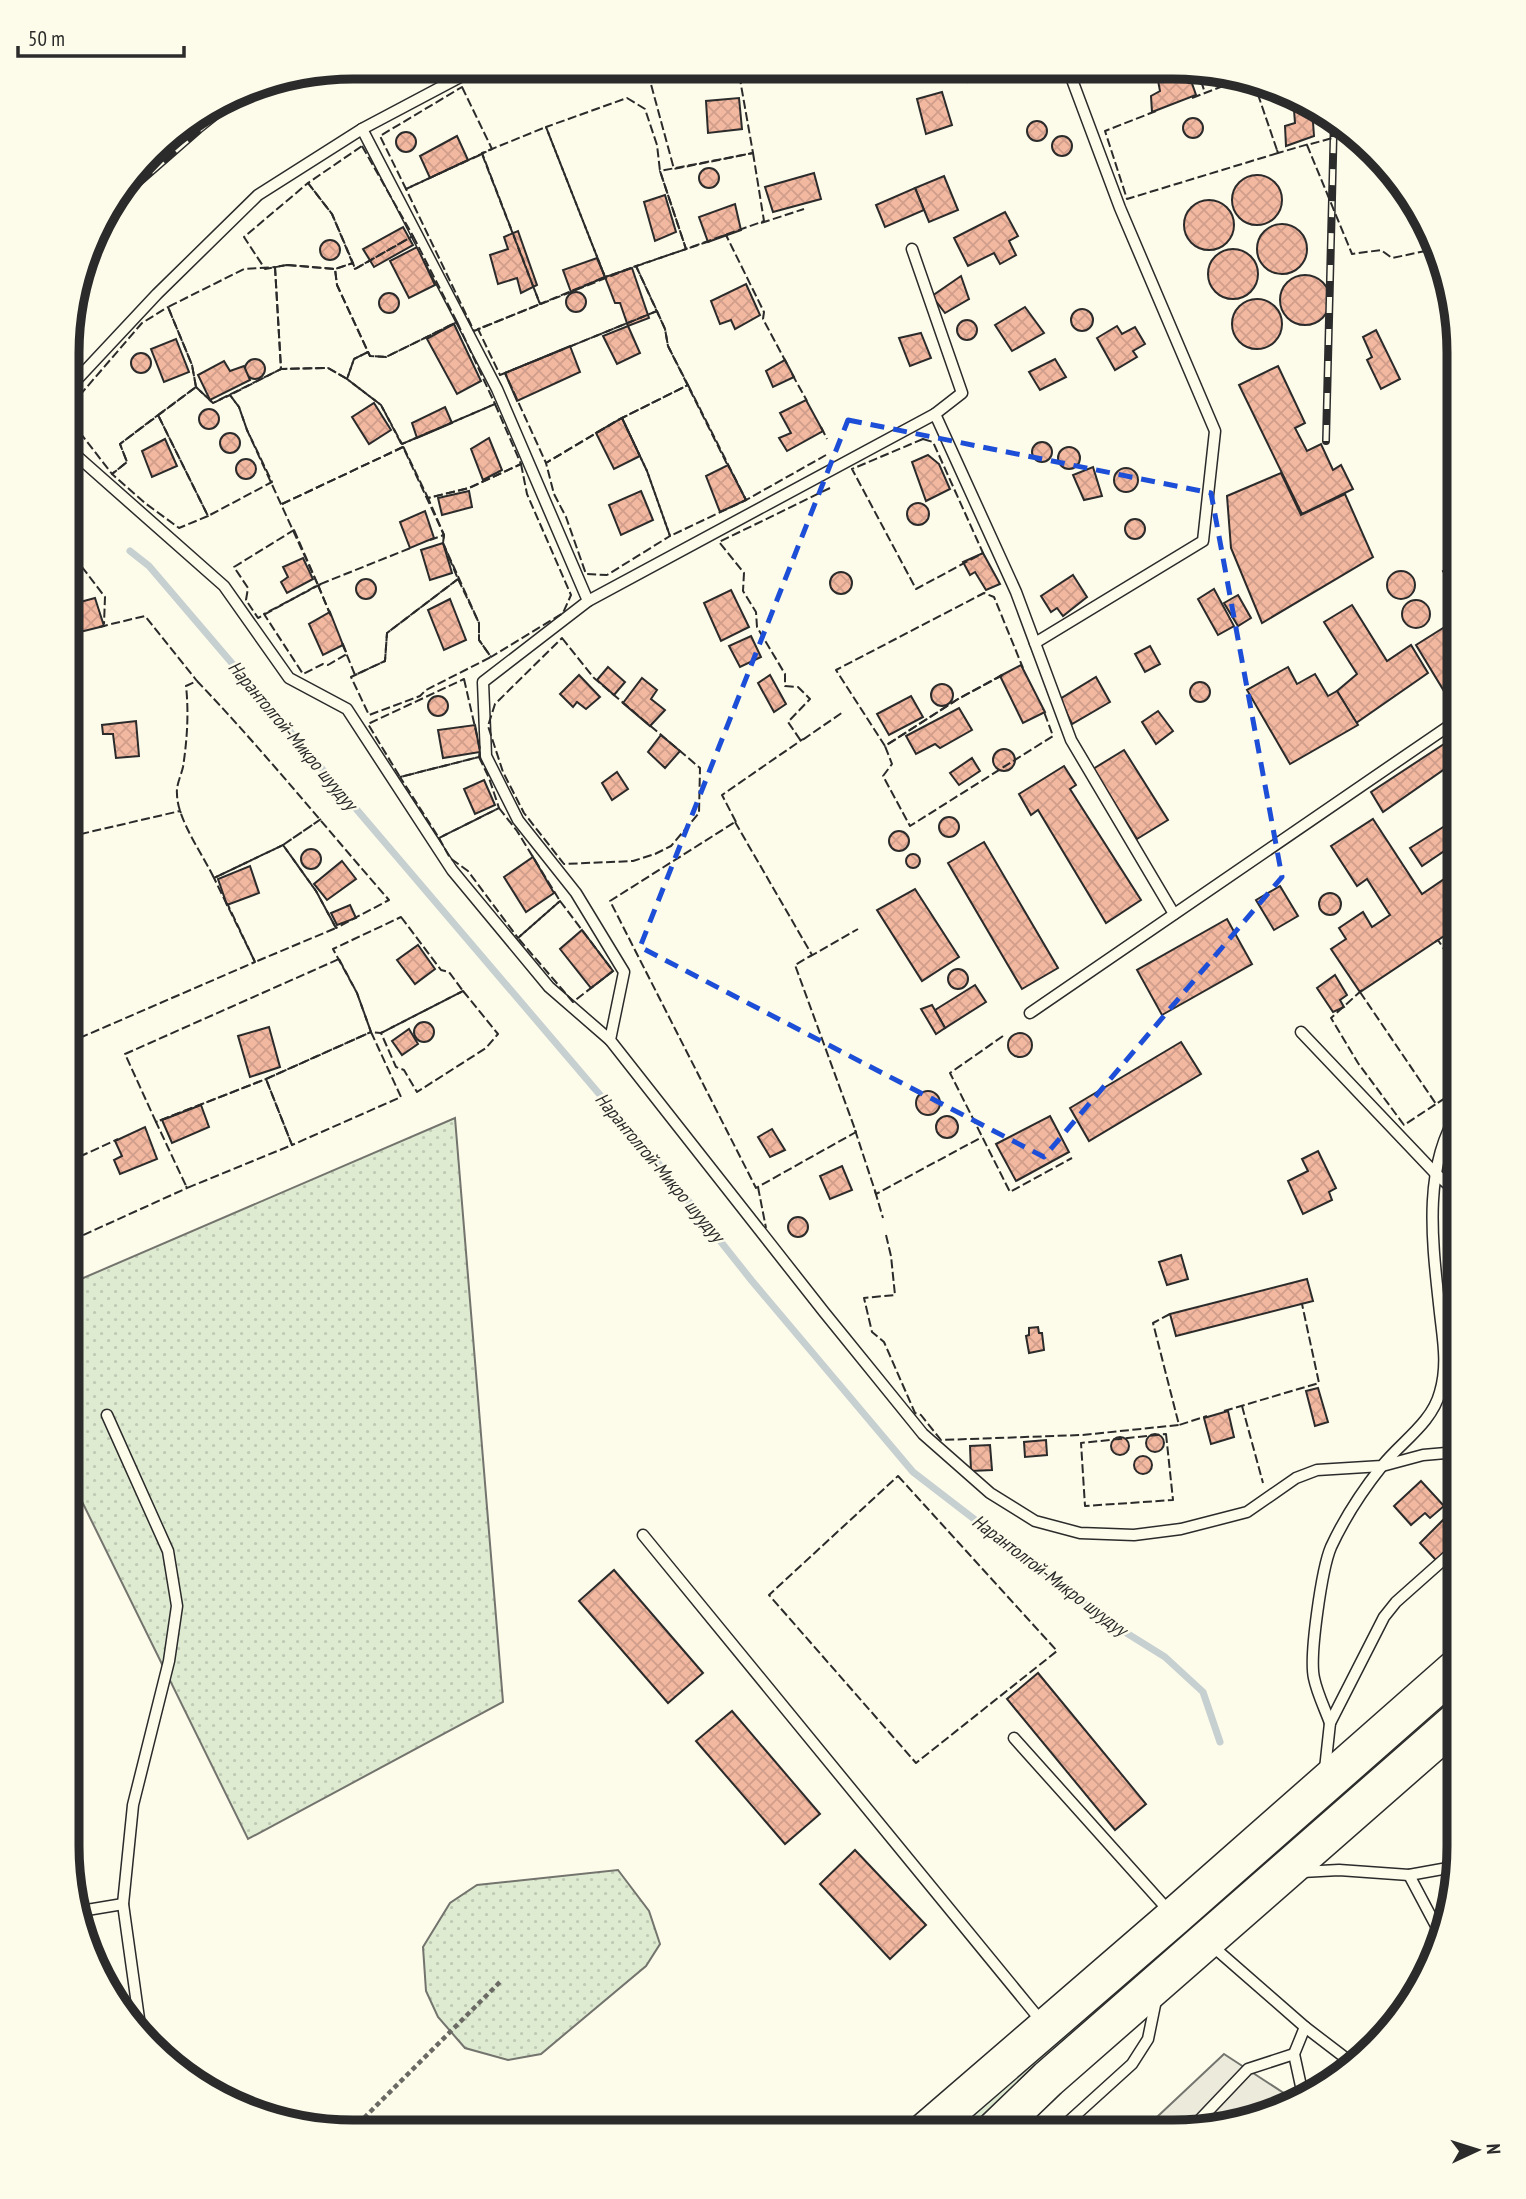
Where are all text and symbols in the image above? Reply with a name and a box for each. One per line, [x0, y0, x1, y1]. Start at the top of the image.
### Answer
scale bar [18, 14, 184, 58]
text: 50 m [28, 25, 65, 52]
water label: Нарантолгой-Микро шуудуу [223, 655, 364, 817]
water label: Нарантолгой-Микро шуудуу [590, 1087, 731, 1249]
water label: Нарантолгой-Микро шуудуу [968, 1509, 1134, 1643]
north arrow [1442, 2115, 1512, 2185]
text: N [1482, 2143, 1506, 2155]

